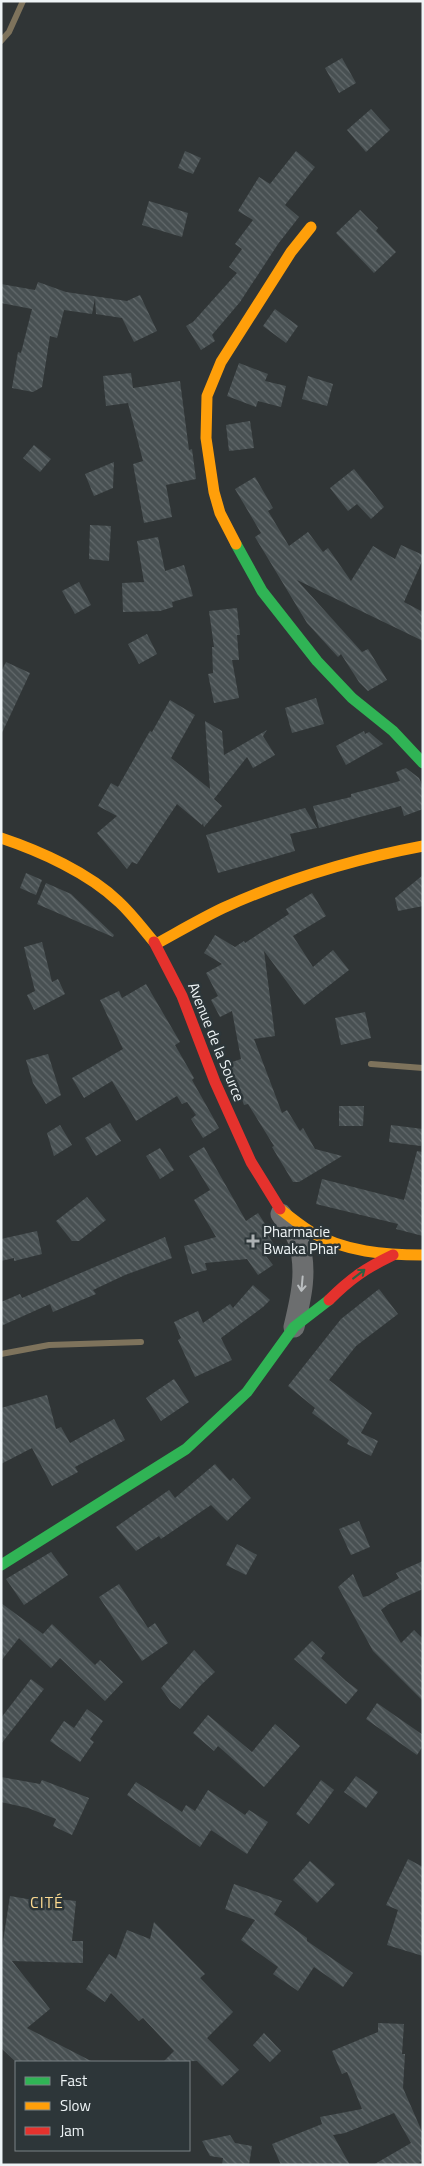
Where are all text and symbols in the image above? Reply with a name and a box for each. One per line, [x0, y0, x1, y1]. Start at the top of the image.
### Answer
street label: Avenue de la Source [182, 979, 251, 1105]
place label: Pharmacie Bwaka Phar [263, 1220, 339, 1260]
marker: Pharmacie Bwaka Phar [247, 1235, 259, 1247]
one-way arrow [352, 1268, 365, 1279]
one-way arrow [298, 1276, 307, 1292]
district label: CITÉ [30, 1890, 64, 1914]
legend [15, 2061, 190, 2151]
text: Fast [60, 2069, 88, 2092]
text: Slow [60, 2094, 91, 2117]
text: Jam [60, 2119, 84, 2142]

